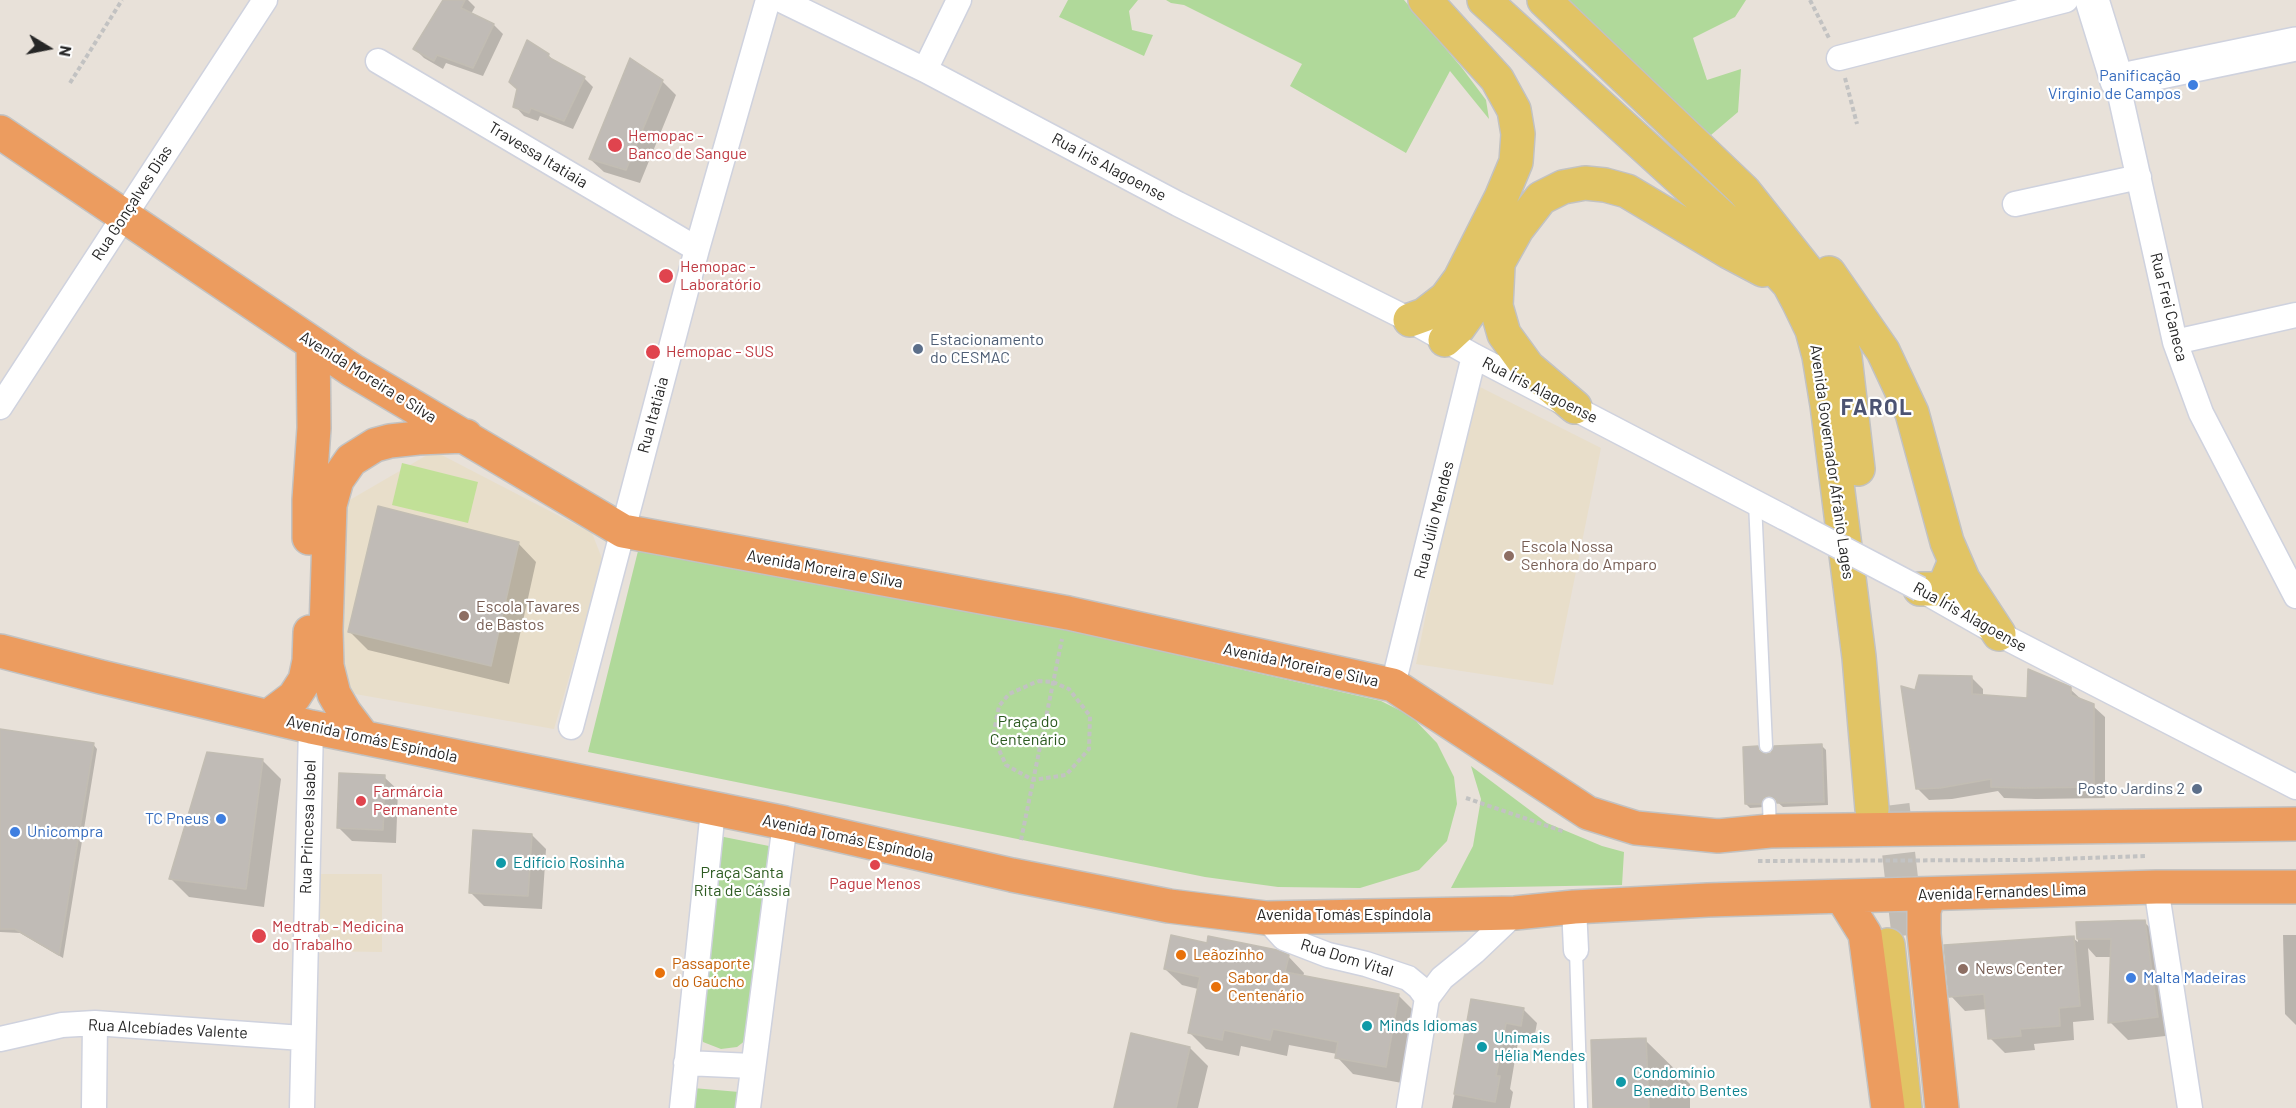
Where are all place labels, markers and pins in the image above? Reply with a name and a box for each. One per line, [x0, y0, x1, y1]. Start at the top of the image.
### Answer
place label: Panificação Virginio de Campos [2048, 66, 2181, 104]
marker: Panificação Virginio de Campos [2186, 78, 2200, 92]
place label: Hemopac - Banco de Sangue [628, 126, 747, 164]
marker: Hemopac - Banco de Sangue [606, 136, 624, 154]
place label: Hemopac - Laboratório [680, 257, 761, 295]
marker: Hemopac - Laboratório [657, 267, 675, 285]
place label: Estacionamento do CESMAC [930, 330, 1044, 368]
place label: Hemopac - SUS [666, 342, 774, 362]
marker: Estacionamento do CESMAC [911, 342, 925, 356]
marker: Hemopac - SUS [644, 343, 662, 361]
place label: Escola Nossa Senhora do Amparo [1521, 537, 1657, 575]
marker: Escola Nossa Senhora do Amparo [1502, 549, 1516, 563]
place label: Escola Tavares de Bastos [476, 597, 580, 635]
marker: Escola Tavares de Bastos [457, 609, 471, 623]
place label: Posto Jardins 2 [2078, 779, 2185, 799]
place label: Farmárcia Permanente [373, 782, 458, 820]
marker: Posto Jardins 2 [2190, 782, 2204, 796]
marker: Farmárcia Permanente [354, 794, 368, 808]
place label: TC Pneus [145, 809, 209, 829]
marker: TC Pneus [214, 812, 228, 826]
place label: Unicompra [27, 822, 103, 842]
marker: Unicompra [8, 825, 22, 839]
place label: Edifício Rosinha [513, 853, 625, 873]
marker: Edifício Rosinha [494, 856, 508, 870]
marker: Pague Menos [868, 858, 882, 872]
place label: Pague Menos [829, 874, 921, 894]
place label: Medtrab - Medicina do Trabalho [272, 917, 404, 955]
marker: Medtrab - Medicina do Trabalho [250, 927, 268, 945]
place label: Leãozinho [1193, 945, 1264, 965]
marker: Leãozinho [1174, 948, 1188, 962]
place label: Passaporte do Gaúcho [672, 954, 751, 992]
place label: News Center [1975, 959, 2063, 979]
marker: News Center [1956, 962, 1970, 976]
marker: Passaporte do Gaúcho [653, 966, 667, 980]
place label: Sabor da Centenário [1228, 968, 1304, 1006]
place label: Malta Madeiras [2143, 968, 2246, 988]
marker: Malta Madeiras [2124, 971, 2138, 985]
marker: Sabor da Centenário [1209, 980, 1223, 994]
place label: Minds Idiomas [1379, 1016, 1477, 1036]
marker: Minds Idiomas [1360, 1019, 1374, 1033]
place label: Unimais Hélia Mendes [1494, 1028, 1585, 1066]
marker: Unimais Hélia Mendes [1475, 1040, 1489, 1054]
place label: Condomínio Benedito Bentes [1633, 1063, 1748, 1101]
marker: Condomínio Benedito Bentes [1614, 1075, 1628, 1089]

